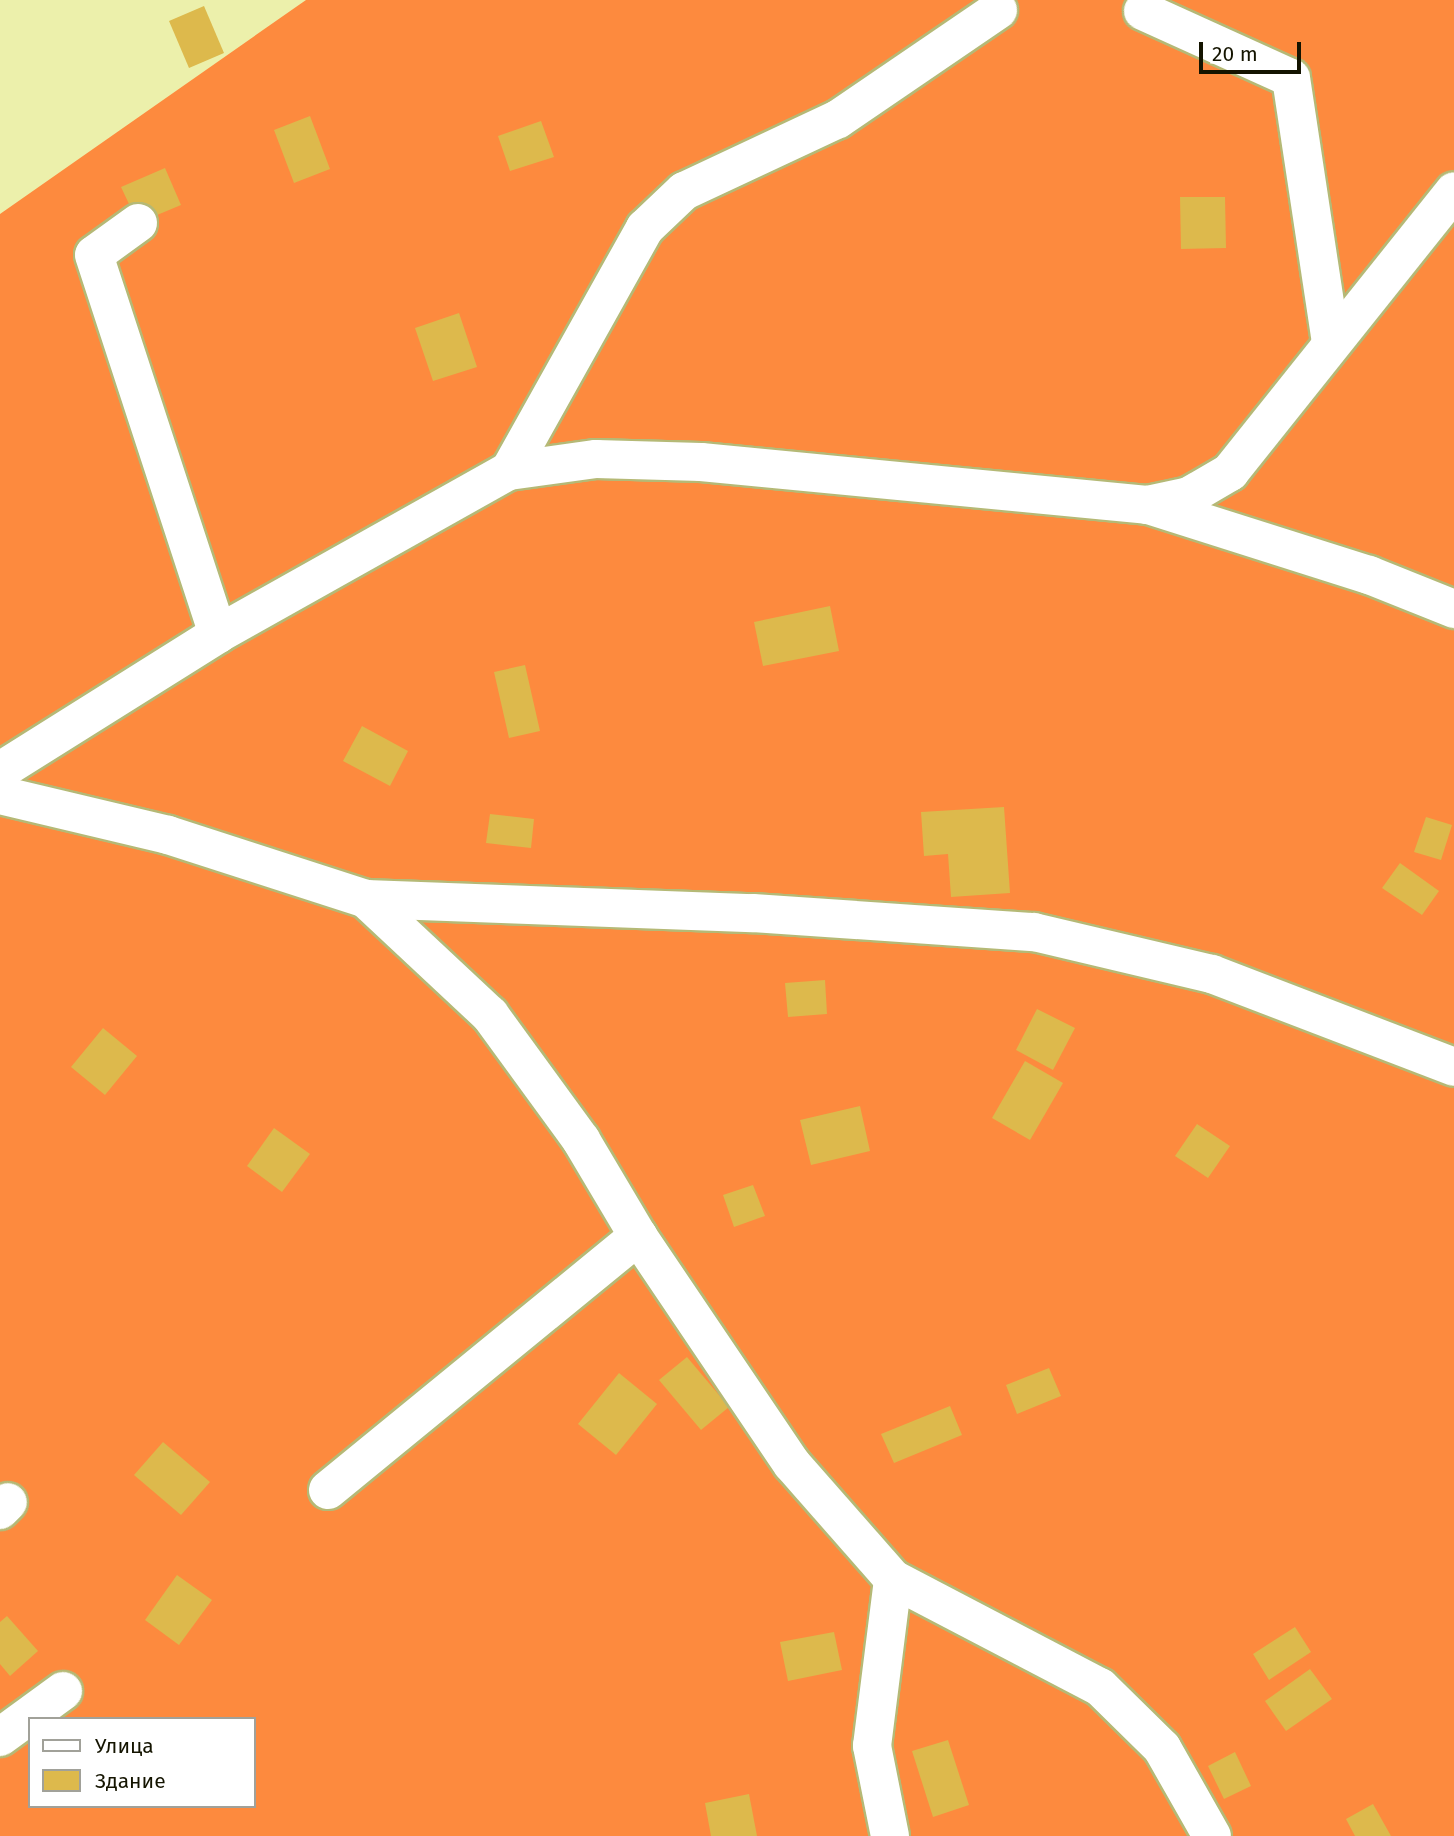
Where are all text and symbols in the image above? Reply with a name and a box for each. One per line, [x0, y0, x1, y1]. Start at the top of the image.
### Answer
scale bar [1202, 28, 1304, 72]
text: 20 m [1212, 41, 1258, 67]
legend [28, 1717, 256, 1808]
text: Улица [95, 1733, 154, 1759]
text: Здание [95, 1768, 166, 1794]

